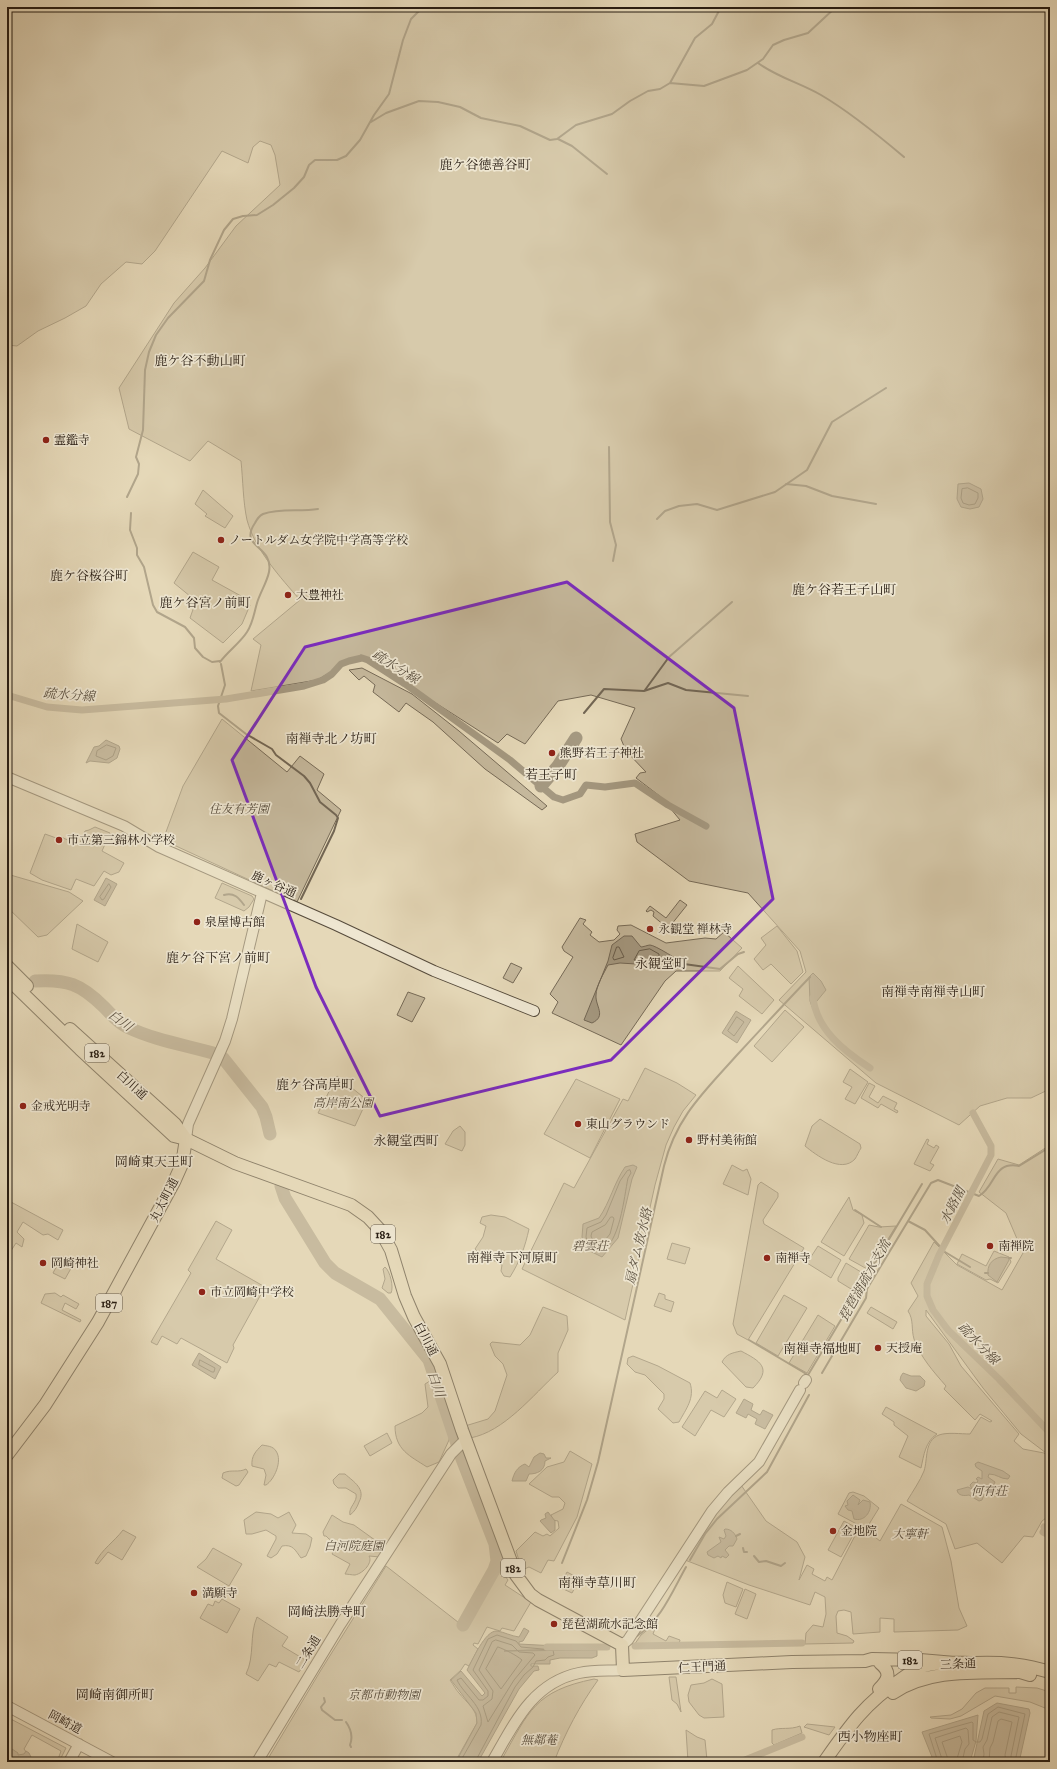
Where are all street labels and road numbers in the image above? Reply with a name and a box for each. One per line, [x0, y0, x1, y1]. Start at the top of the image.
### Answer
street label: 鹿ヶ谷通 [249, 868, 299, 900]
road number: 182 [85, 1044, 109, 1062]
street label: 白川通 [114, 1068, 150, 1102]
street label: 丸太町通 [147, 1175, 181, 1225]
road number: 182 [371, 1225, 395, 1243]
road number: 187 [96, 1294, 122, 1312]
street label: 白川通 [411, 1320, 441, 1358]
road number: 182 [501, 1559, 525, 1577]
street label: 二条通 [293, 1633, 323, 1671]
road number: 182 [898, 1651, 922, 1669]
street label: 三条通 [940, 1656, 976, 1672]
street label: 仁王門通 [678, 1659, 726, 1675]
street label: 岡崎道 [46, 1707, 84, 1737]

